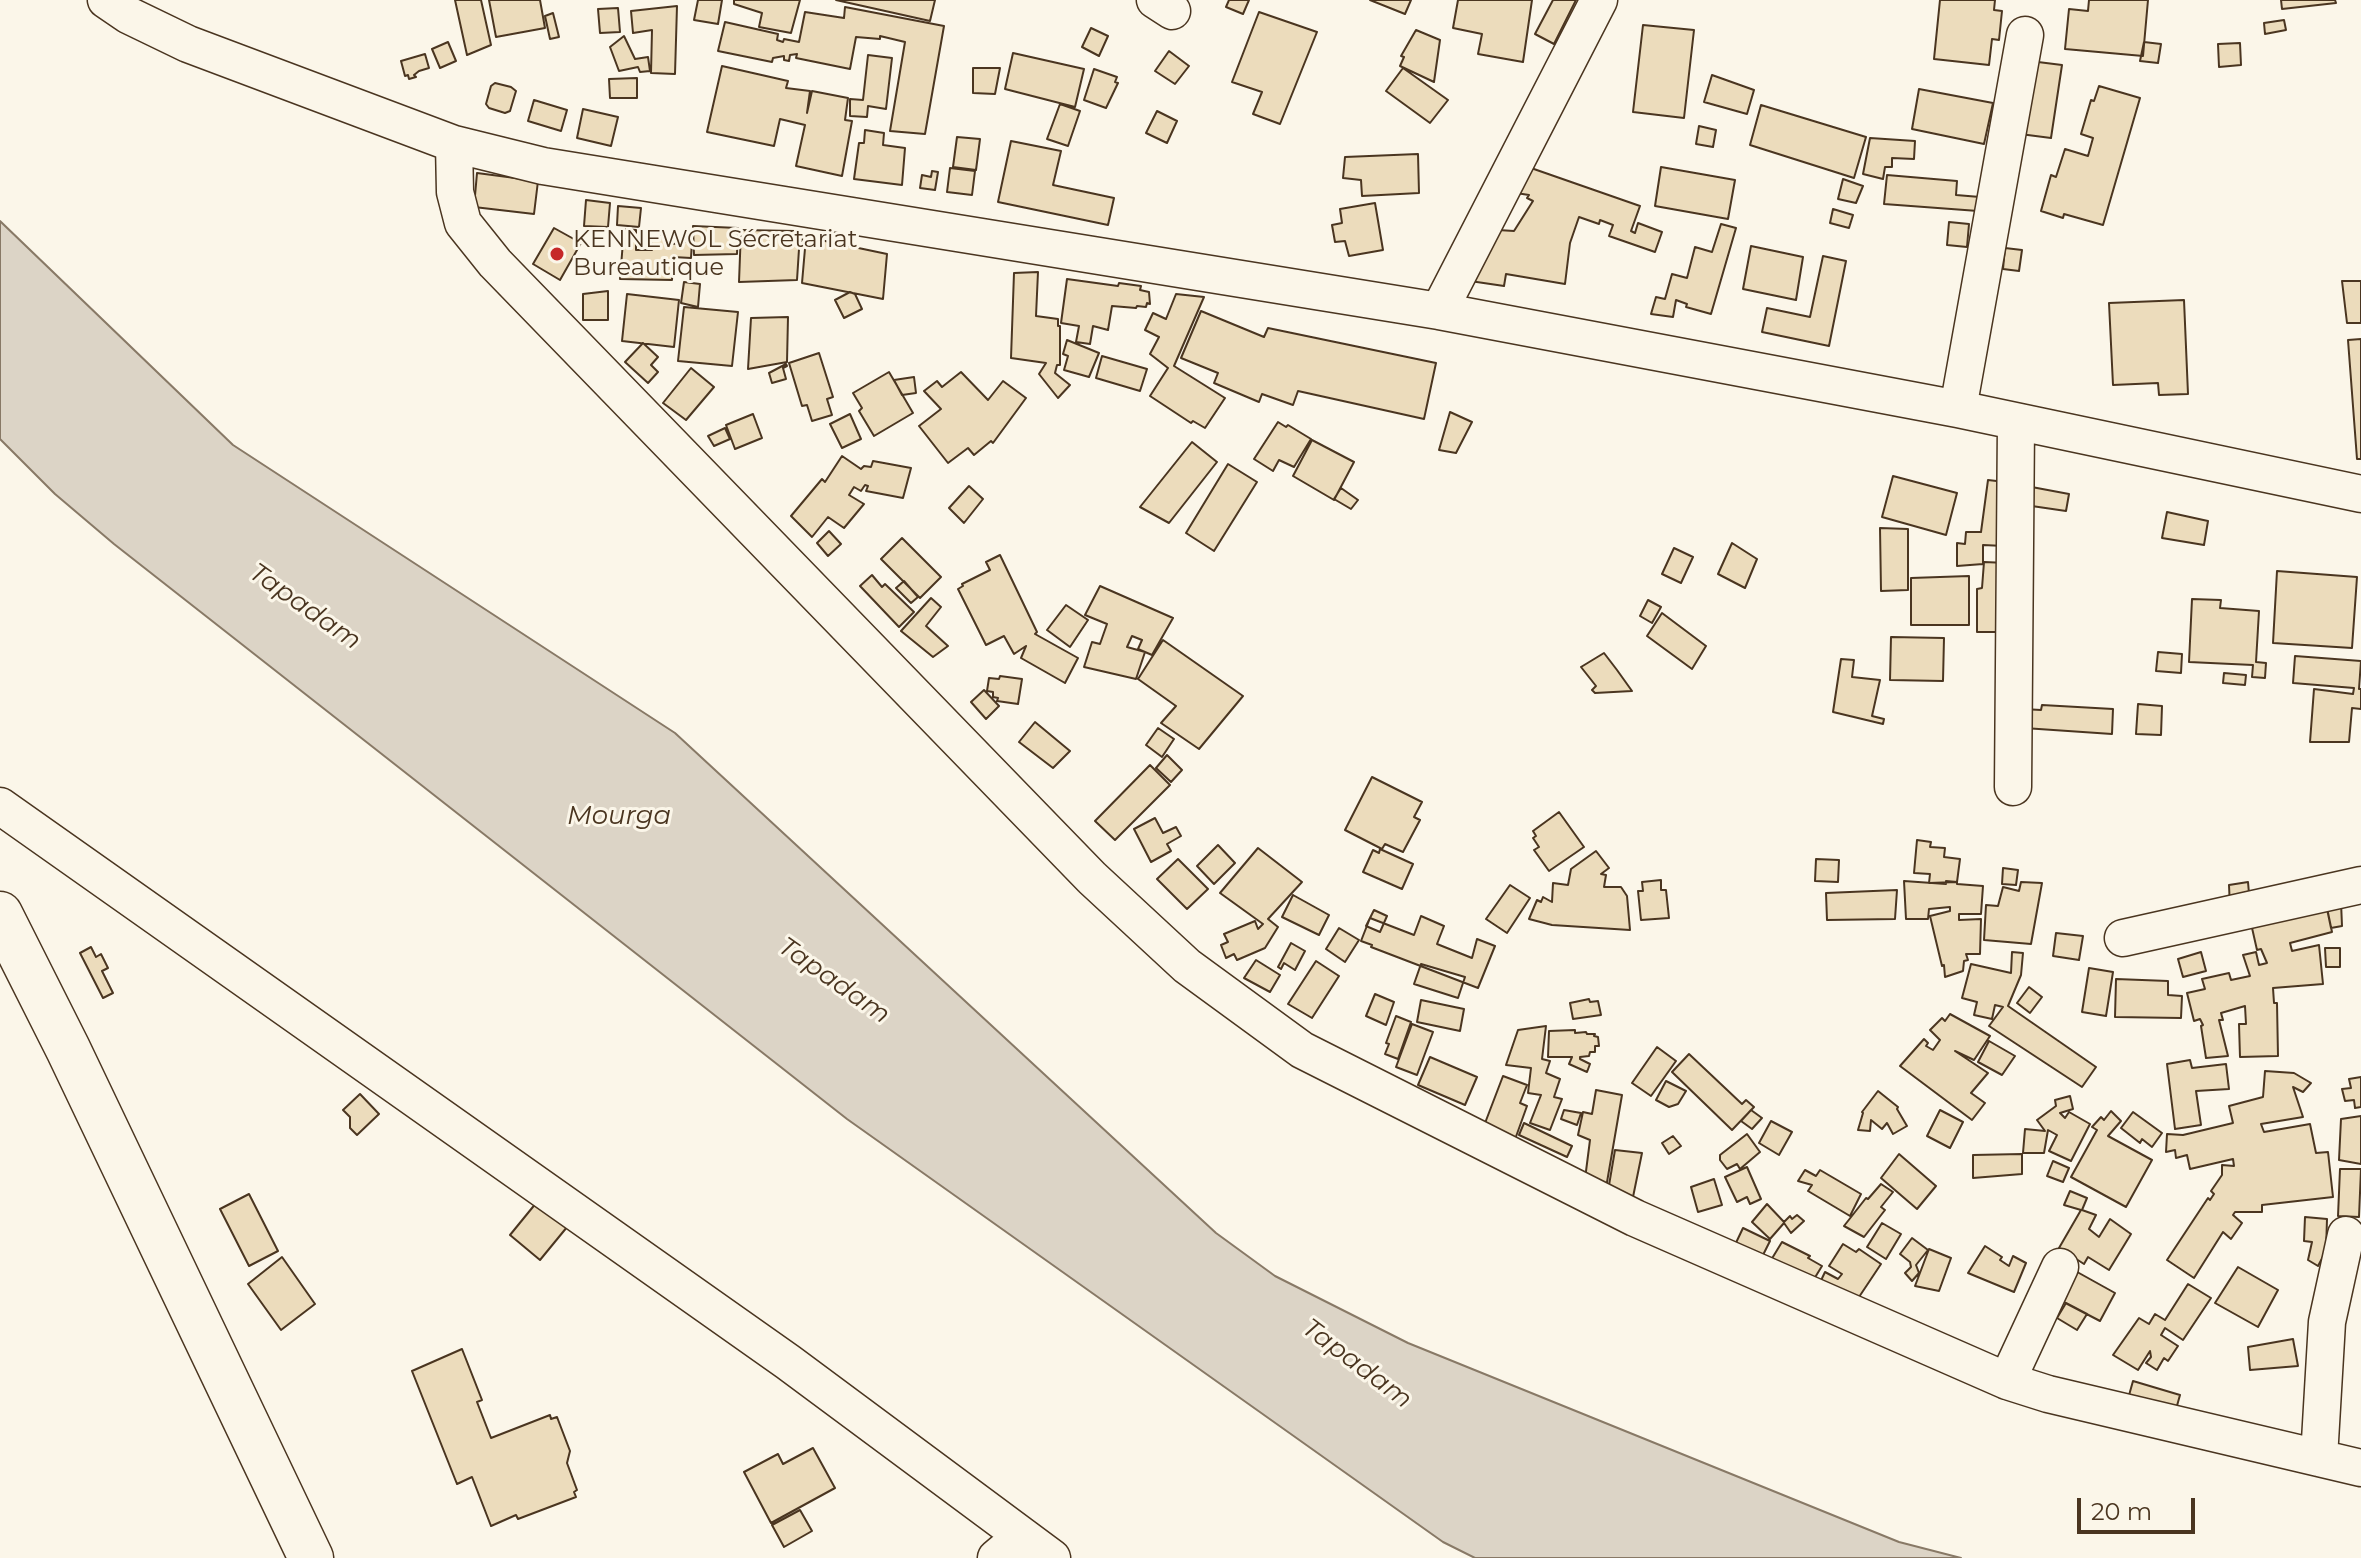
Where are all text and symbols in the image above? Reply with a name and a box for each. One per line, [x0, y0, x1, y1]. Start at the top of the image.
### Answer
place label: KENNEWOL Sécretariat Bureautique [573, 226, 857, 282]
marker: KENNEWOL Sécretariat Bureautique [548, 245, 566, 263]
water label: Tapadam [243, 557, 367, 657]
water label: Mourga [567, 800, 671, 832]
water label: Tapadam [772, 931, 896, 1031]
water label: Tapadam [1296, 1313, 1418, 1415]
scale bar [2081, 1482, 2199, 1532]
text: 20 m [2091, 1497, 2152, 1526]

